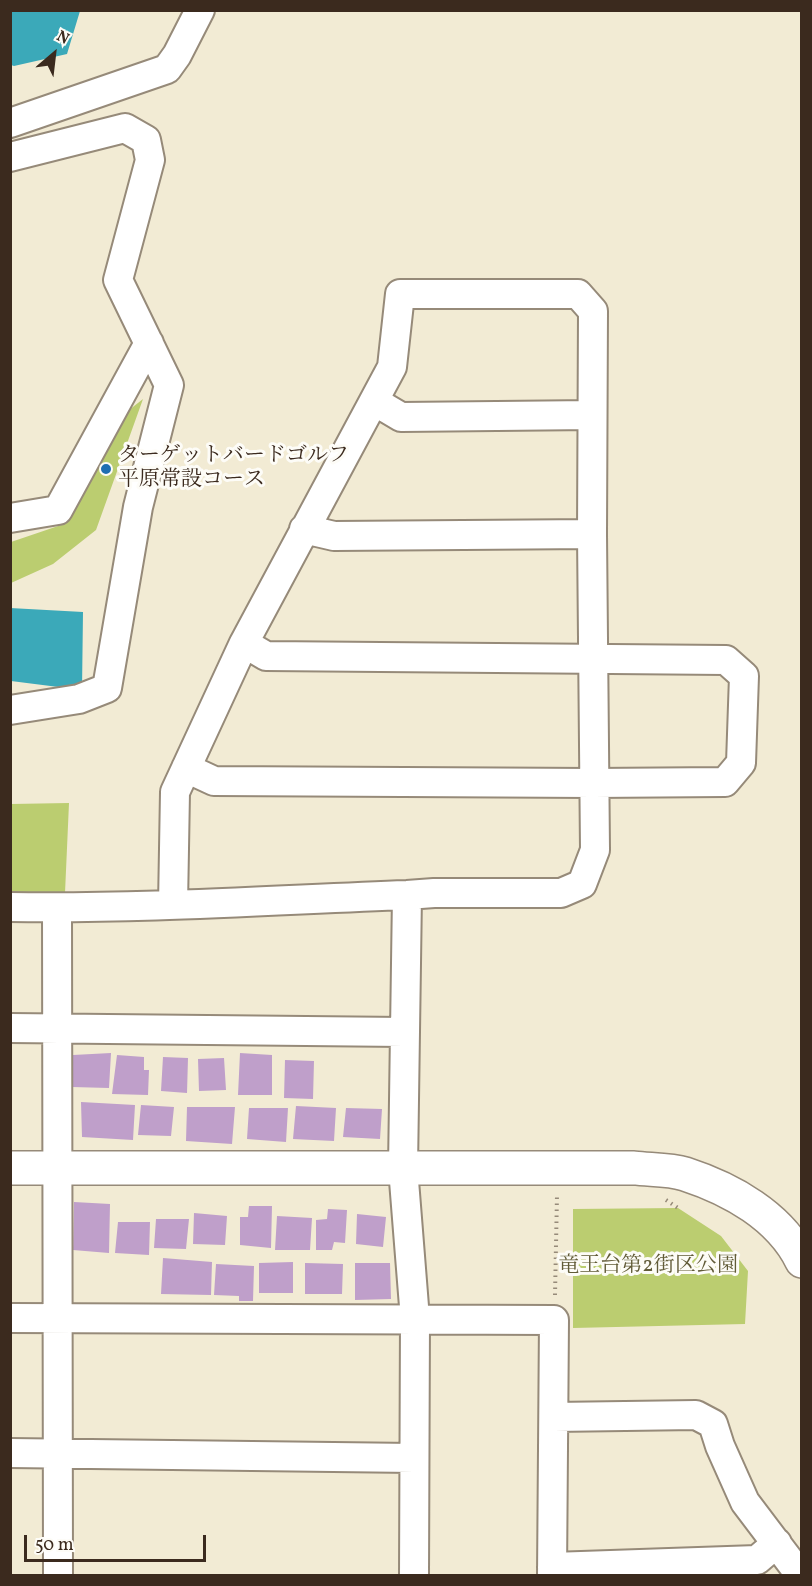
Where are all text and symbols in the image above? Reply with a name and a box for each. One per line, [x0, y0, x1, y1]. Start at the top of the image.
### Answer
north arrow [24, 24, 84, 84]
text: N [52, 26, 73, 51]
place label: ターゲットバードゴルフ 平原常設コース [118, 444, 349, 494]
marker: ターゲットバードゴルフ 平原常設コース [99, 462, 113, 476]
park label: 竜王台第2街区公園 [558, 1254, 738, 1280]
scale bar [27, 1523, 208, 1561]
text: 50 m [35, 1533, 74, 1558]

